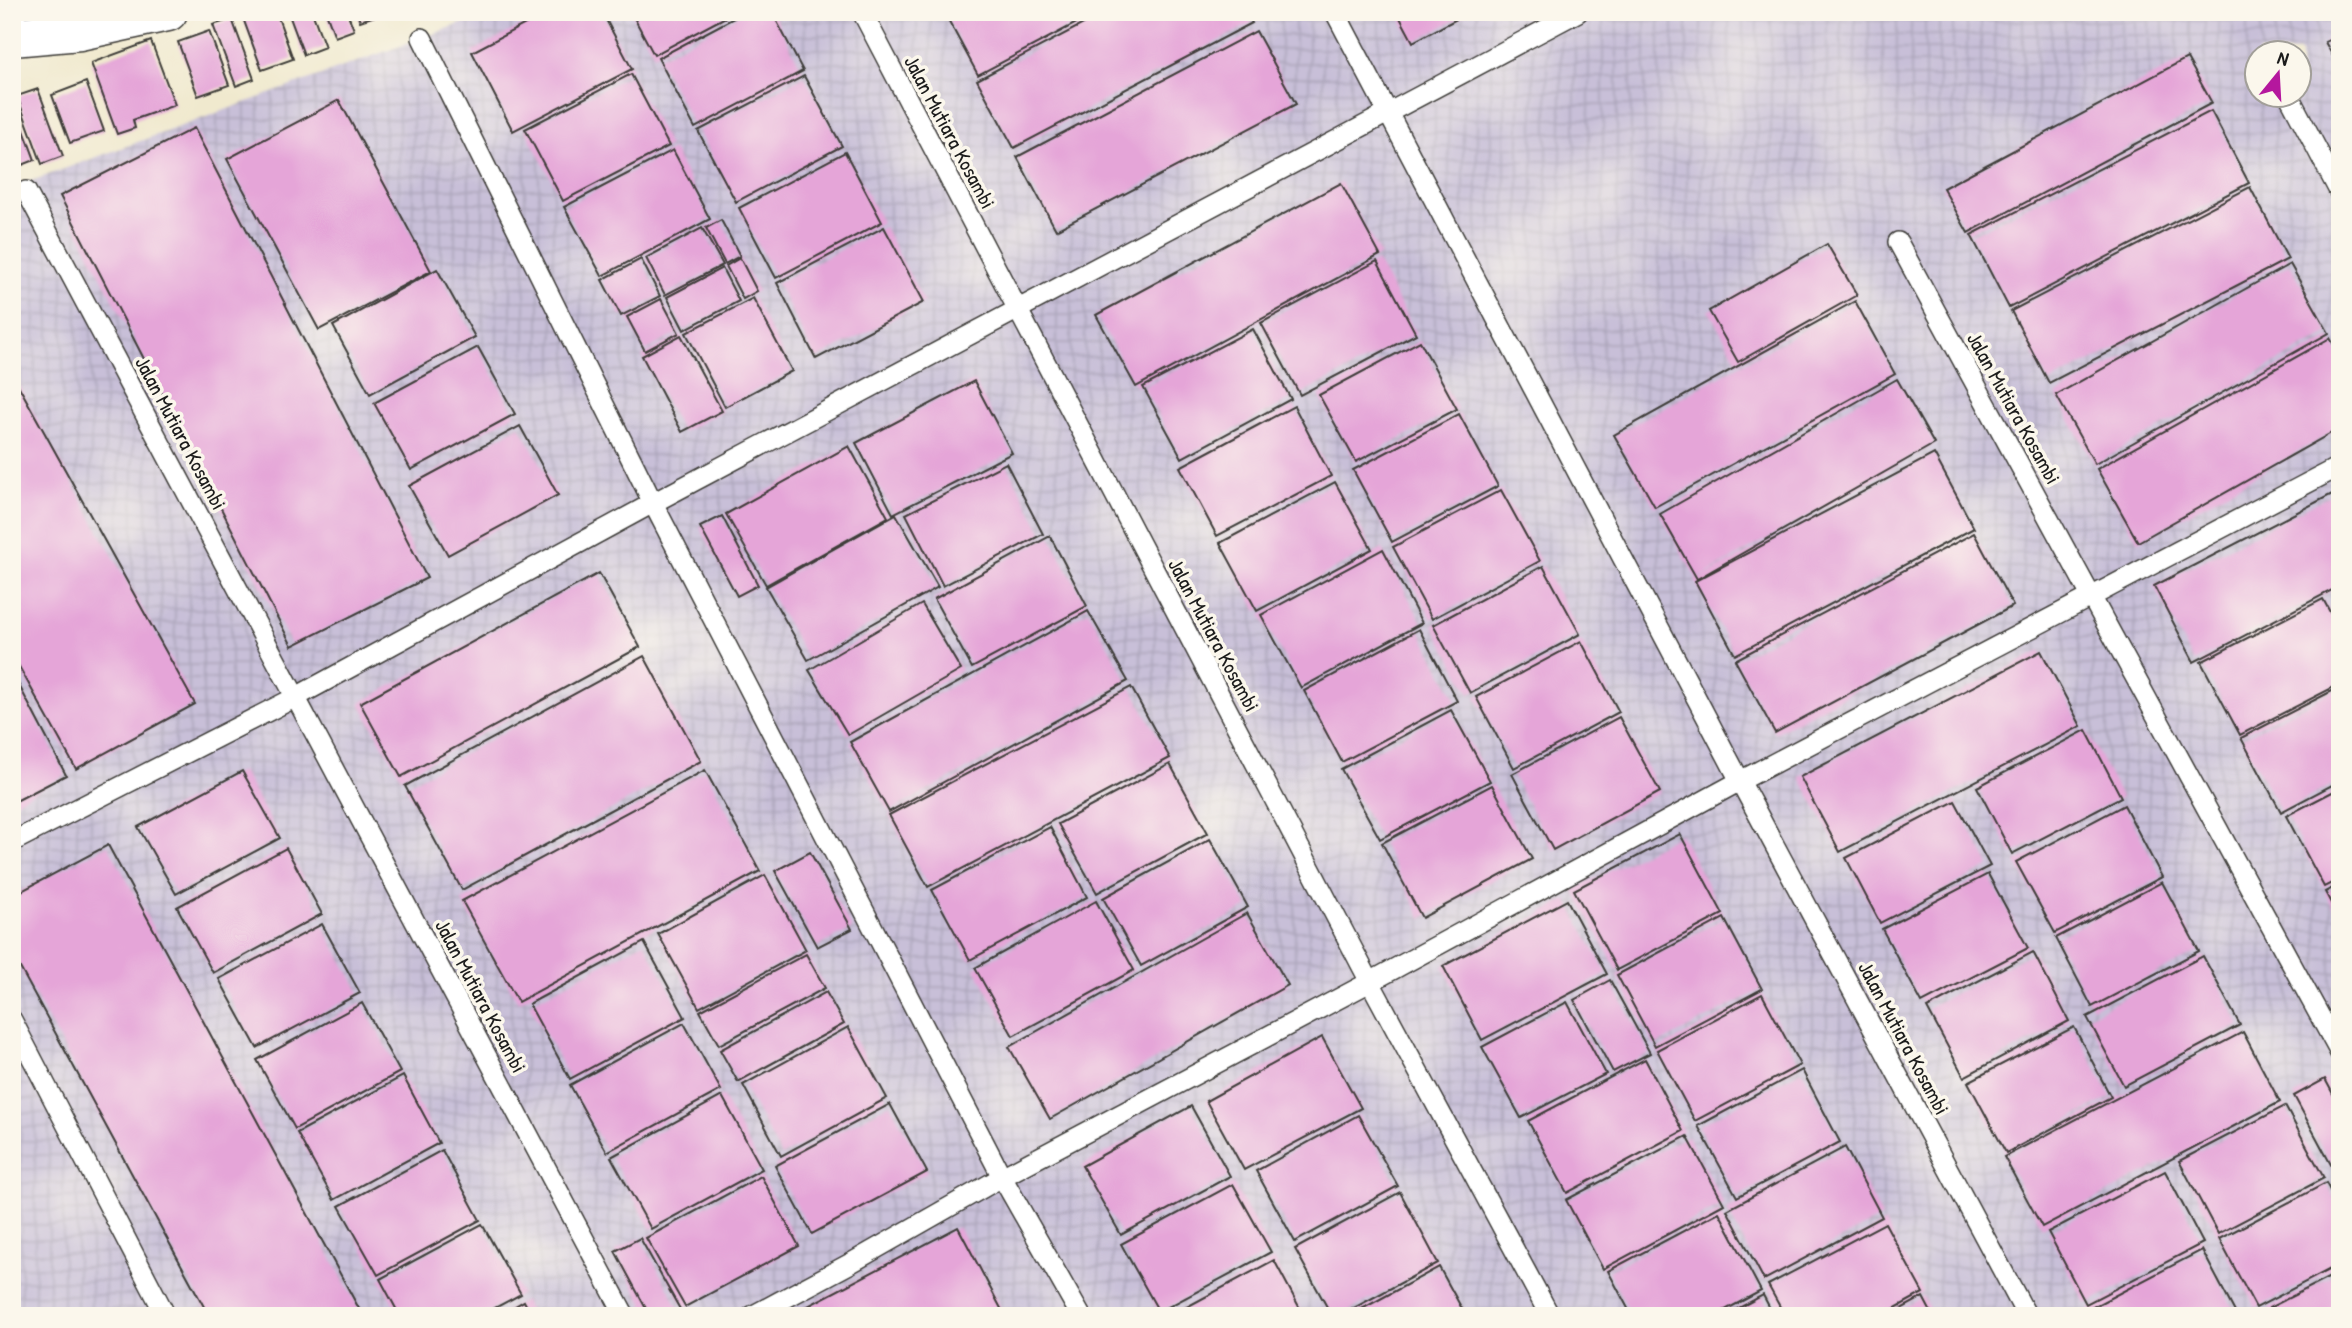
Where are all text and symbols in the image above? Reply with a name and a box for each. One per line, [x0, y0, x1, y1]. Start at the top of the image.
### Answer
north arrow [2244, 38, 2314, 108]
text: N [2274, 44, 2292, 72]
street label: Jalan Mutiara Kosambi [897, 50, 1003, 214]
street label: Jalan Mutiara Kosambi [1960, 327, 2068, 489]
street label: Jalan Mutiara Kosambi [128, 351, 234, 515]
street label: Jalan Mutiara Kosambi [1161, 553, 1267, 717]
street label: Jalan Mutiara Kosambi [428, 914, 534, 1078]
street label: Jalan Mutiara Kosambi [1851, 956, 1957, 1120]

